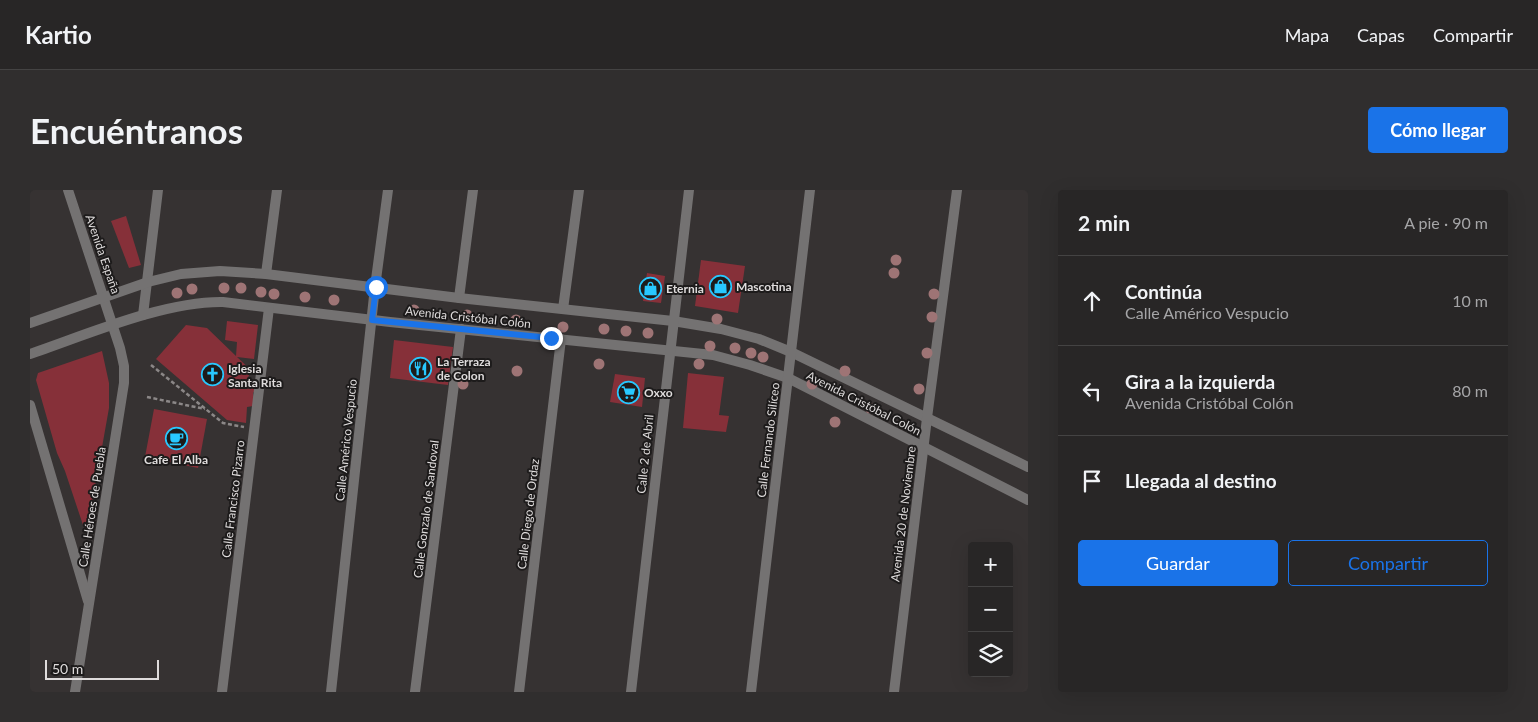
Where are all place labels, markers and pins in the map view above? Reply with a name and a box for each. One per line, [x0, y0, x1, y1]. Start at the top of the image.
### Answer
shop icon: Mascotina [708, 274, 732, 298]
shop icon: Eternia [638, 276, 662, 300]
place label: Mascotina [736, 279, 792, 294]
place label: Eternia [666, 281, 704, 296]
place label: La Terraza de Colon [437, 354, 491, 383]
restaurant icon: La Terraza de Colon [409, 356, 433, 380]
place label: Iglesia Santa Rita [228, 361, 282, 390]
church icon: Iglesia Santa Rita [200, 363, 224, 387]
supermarket icon: Oxxo [616, 380, 640, 404]
place label: Oxxo [644, 385, 673, 400]
cafe icon: Cafe El Alba [164, 426, 188, 450]
place label: Cafe El Alba [144, 452, 208, 467]

